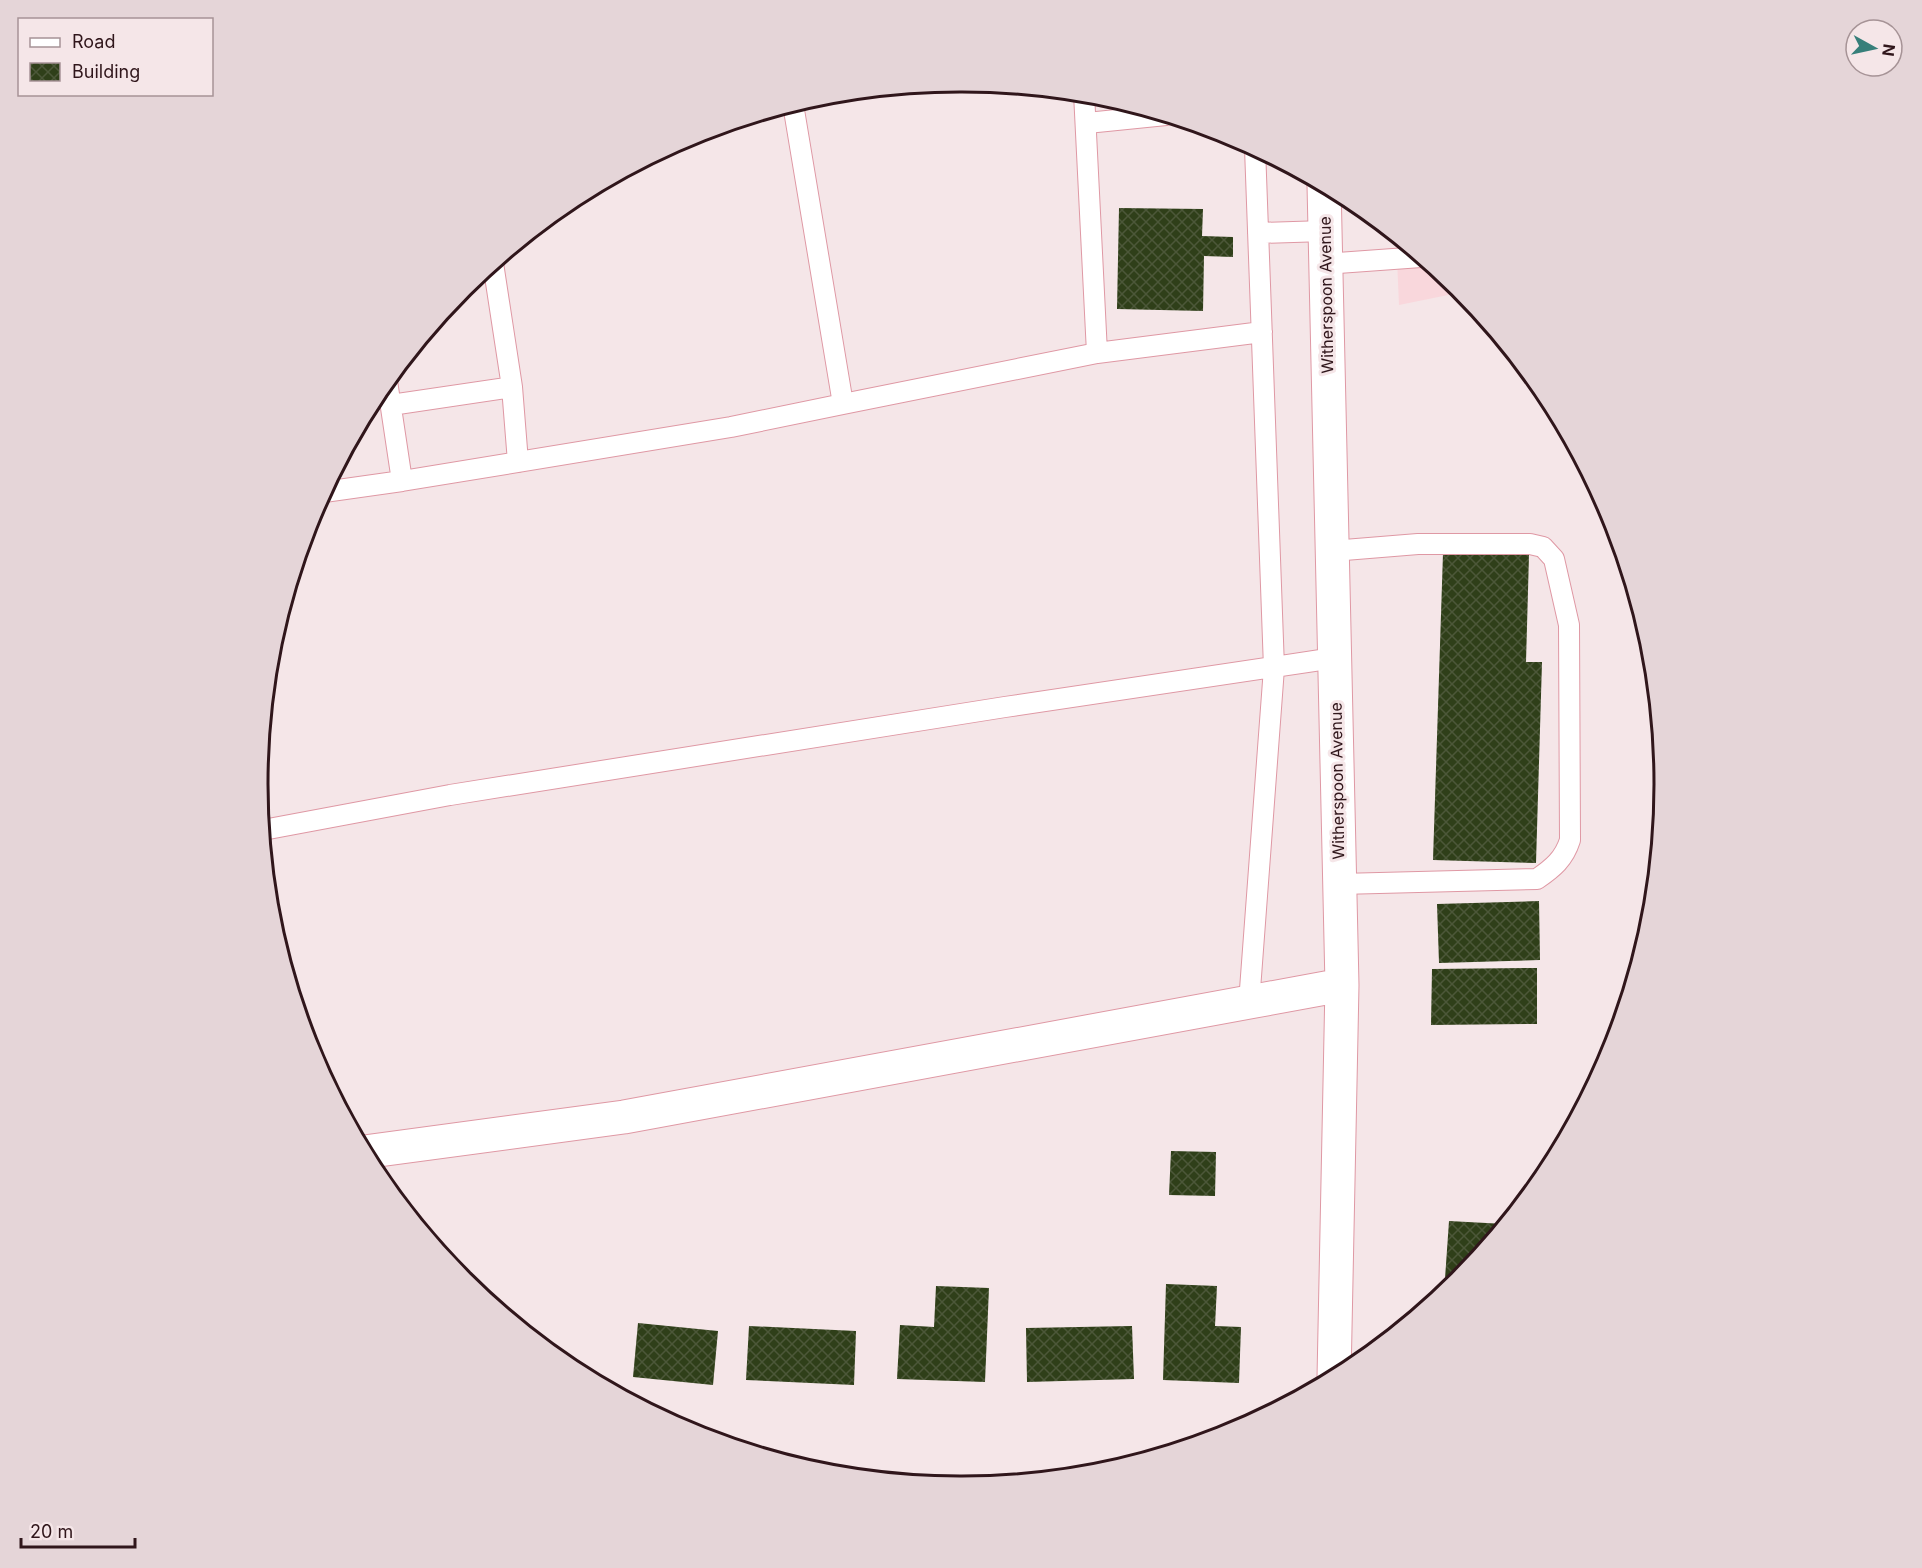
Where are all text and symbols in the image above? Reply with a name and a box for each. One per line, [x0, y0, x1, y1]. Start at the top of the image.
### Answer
legend [18, 18, 213, 96]
north arrow [1844, 18, 1904, 78]
text: Road [72, 31, 115, 52]
text: N [1878, 43, 1900, 58]
text: Building [72, 61, 140, 82]
street label: Witherspoon Avenue [1315, 216, 1337, 374]
street label: Witherspoon Avenue [1326, 702, 1348, 860]
scale bar [21, 1511, 135, 1549]
text: 20 m [30, 1521, 73, 1542]

